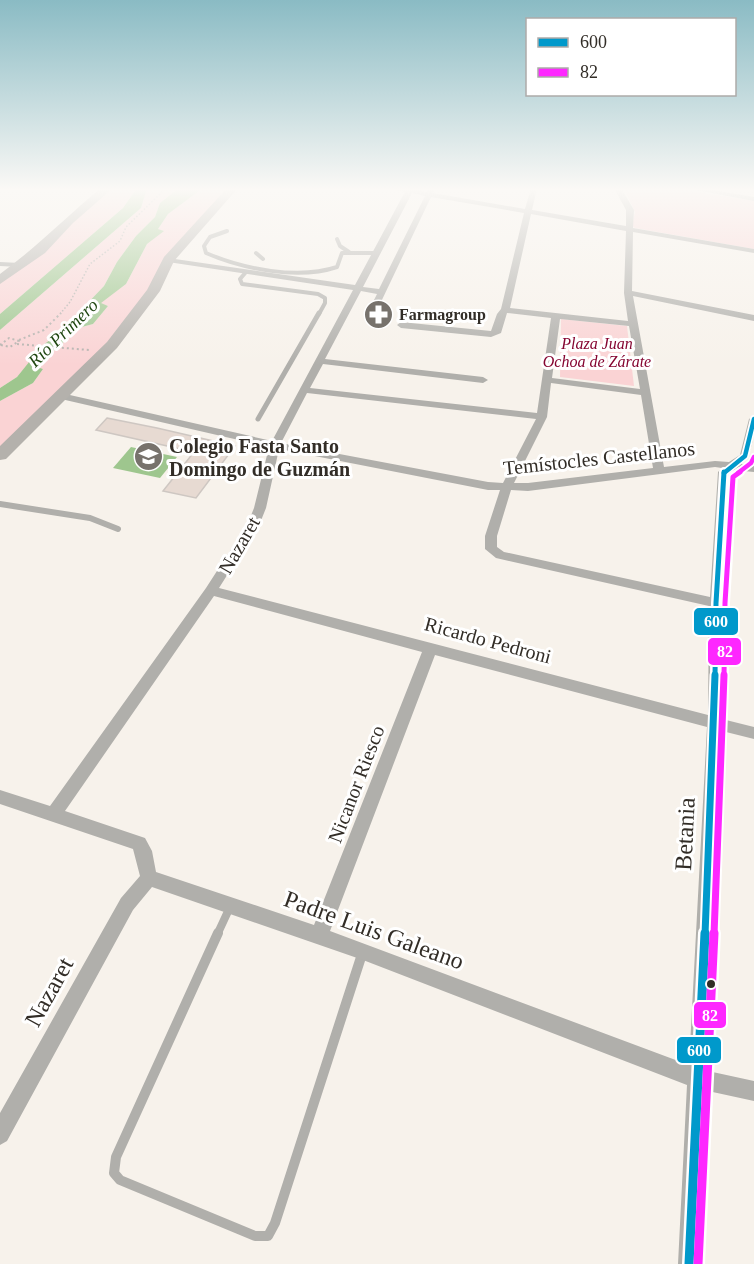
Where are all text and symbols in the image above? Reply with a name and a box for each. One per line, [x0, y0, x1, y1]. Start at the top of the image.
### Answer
legend [526, 18, 736, 96]
text: 600 [580, 32, 607, 52]
text: 82 [580, 62, 598, 82]
water label: Río Primero [23, 295, 102, 372]
pharmacy icon: Farmagroup [362, 298, 394, 330]
place label: Farmagroup [399, 306, 486, 324]
park label: Plaza Juan Ochoa de Zárate [543, 335, 651, 370]
place label: Colegio Fasta Santo Domingo de Guzmán [169, 435, 350, 481]
street label: Temístocles Castellanos [502, 437, 696, 479]
school or university icon: Colegio Fasta Santo Domingo de Guzmán [132, 441, 164, 473]
street label: Nazaret [214, 512, 264, 577]
line badge: 600 [693, 607, 739, 636]
street label: Ricardo Pedroni [422, 612, 554, 668]
text: 600 [704, 613, 728, 630]
line badge: 82 [707, 637, 742, 666]
text: 82 [717, 643, 733, 660]
street label: Nicanor Riesco [324, 722, 388, 846]
street label: Betania [670, 796, 700, 871]
street label: Padre Luis Galeano [281, 885, 467, 975]
street label: Nazaret [20, 953, 79, 1031]
unlabelled marker [705, 978, 717, 990]
line badge: 82 [693, 1001, 727, 1029]
text: 82 [702, 1007, 718, 1024]
line badge: 600 [676, 1036, 722, 1064]
text: 600 [687, 1042, 711, 1059]

